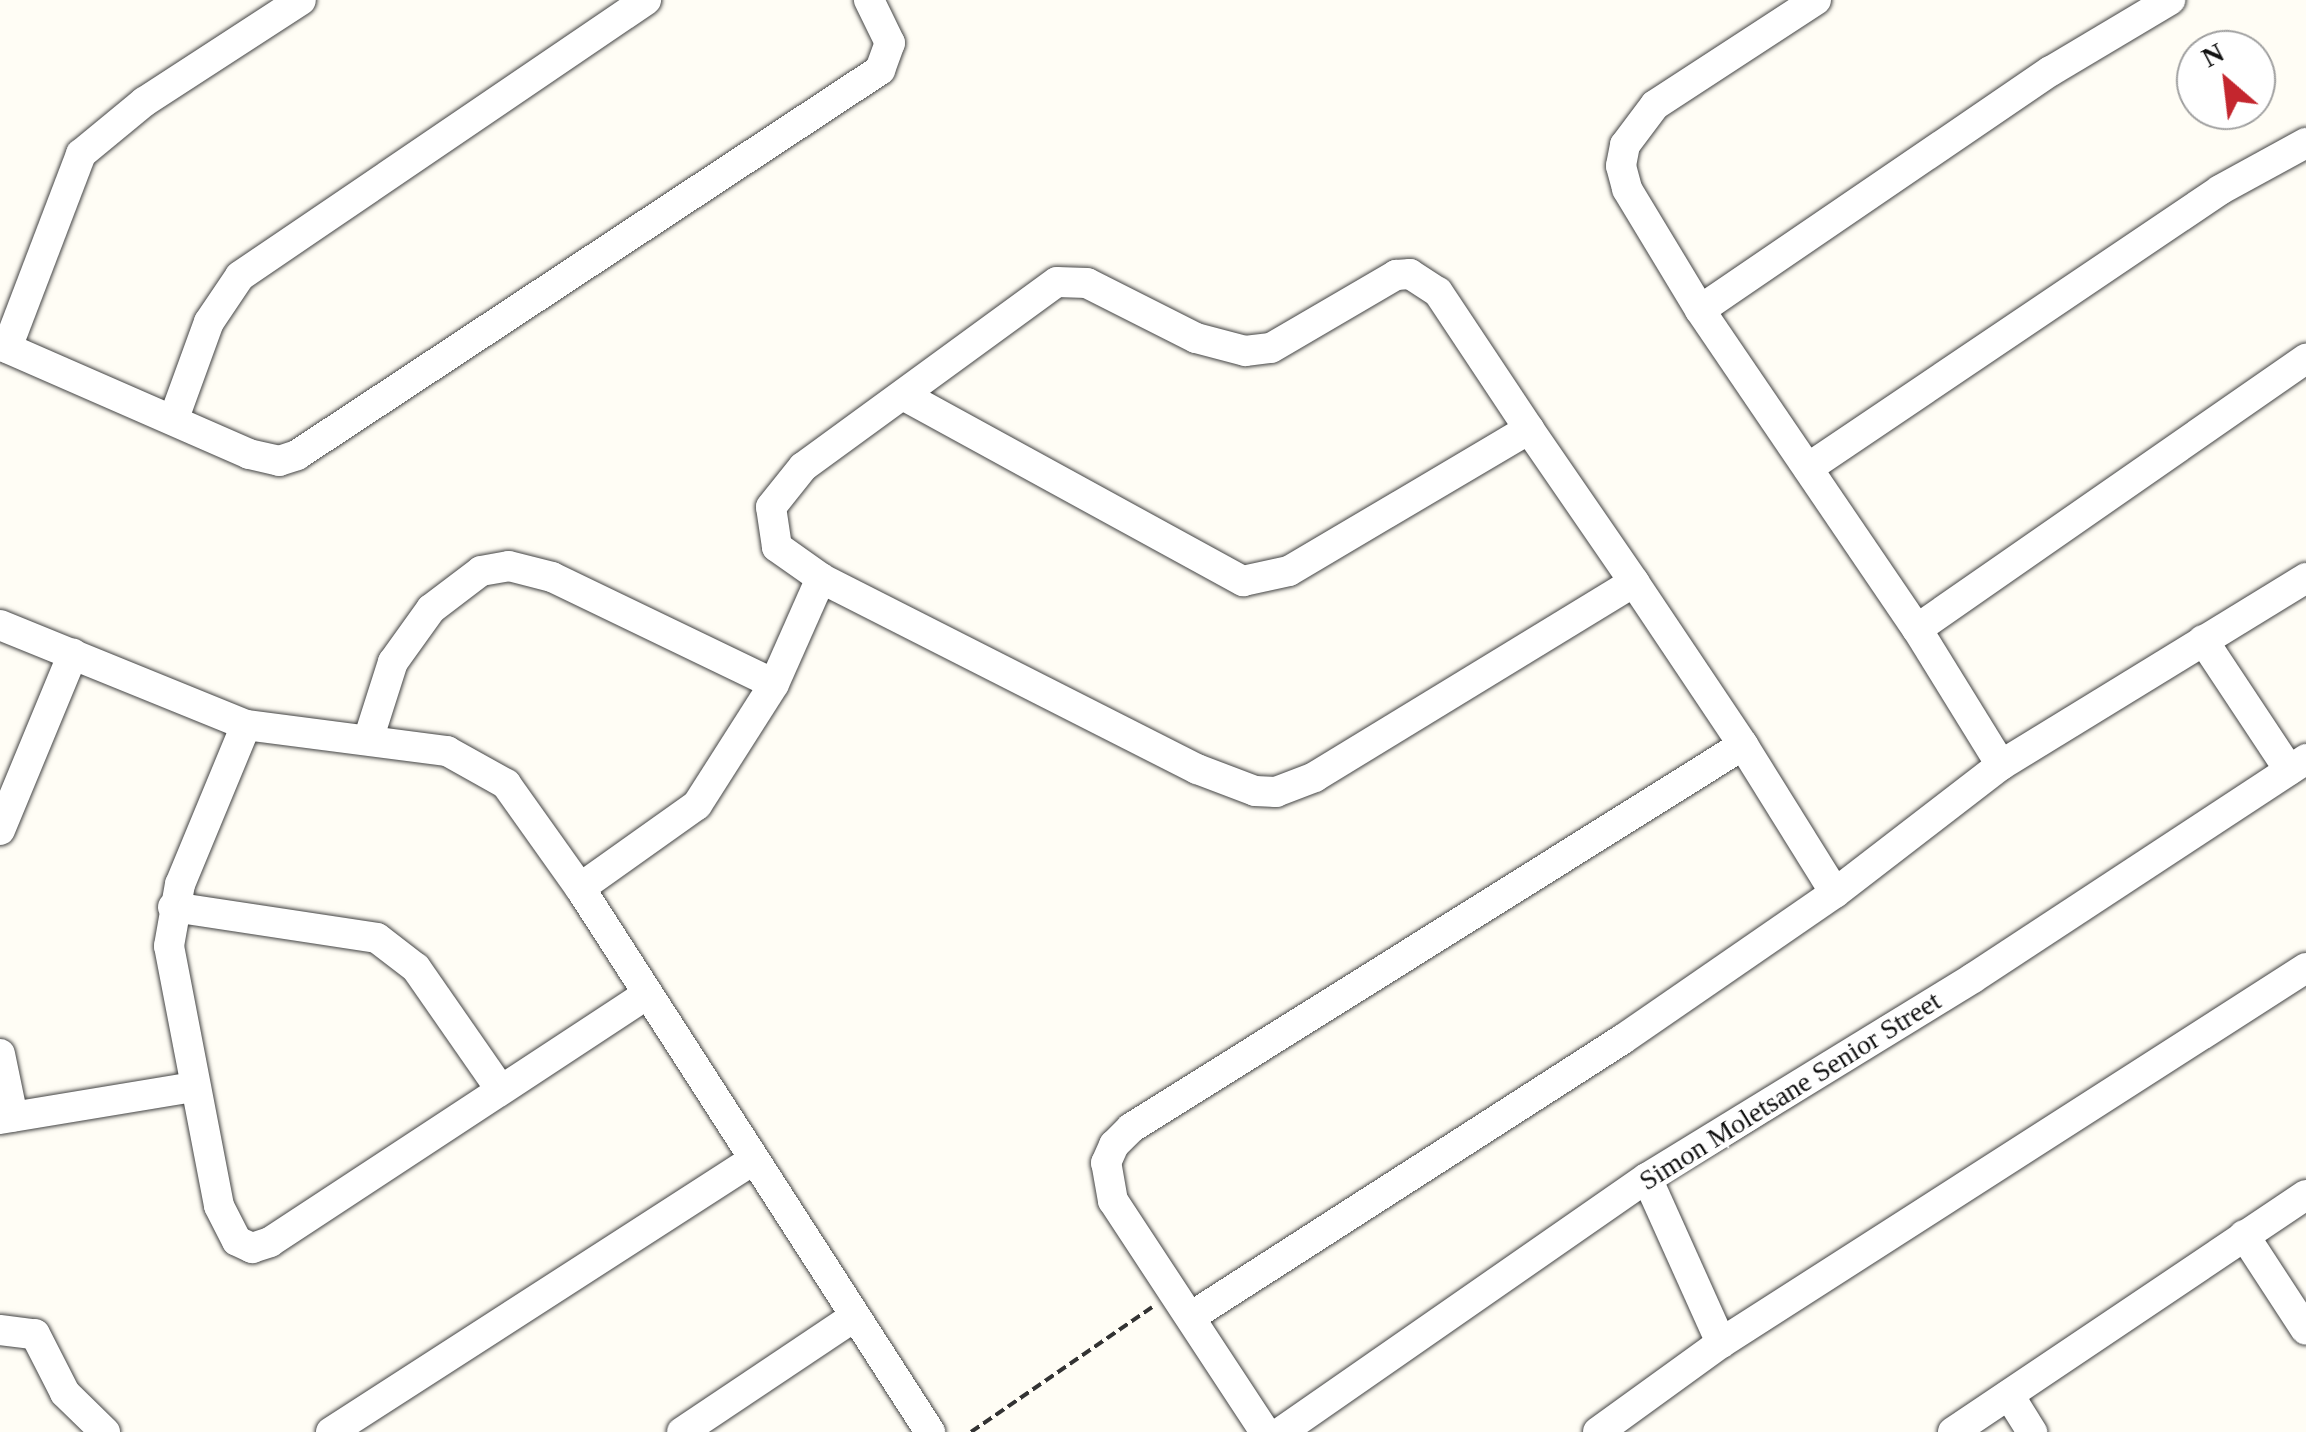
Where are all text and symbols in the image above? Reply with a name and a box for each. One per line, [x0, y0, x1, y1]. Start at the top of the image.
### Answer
north arrow [2176, 30, 2276, 130]
text: N [2196, 36, 2229, 73]
street label: Simon Moletsane Senior Street [1633, 984, 1947, 1198]

